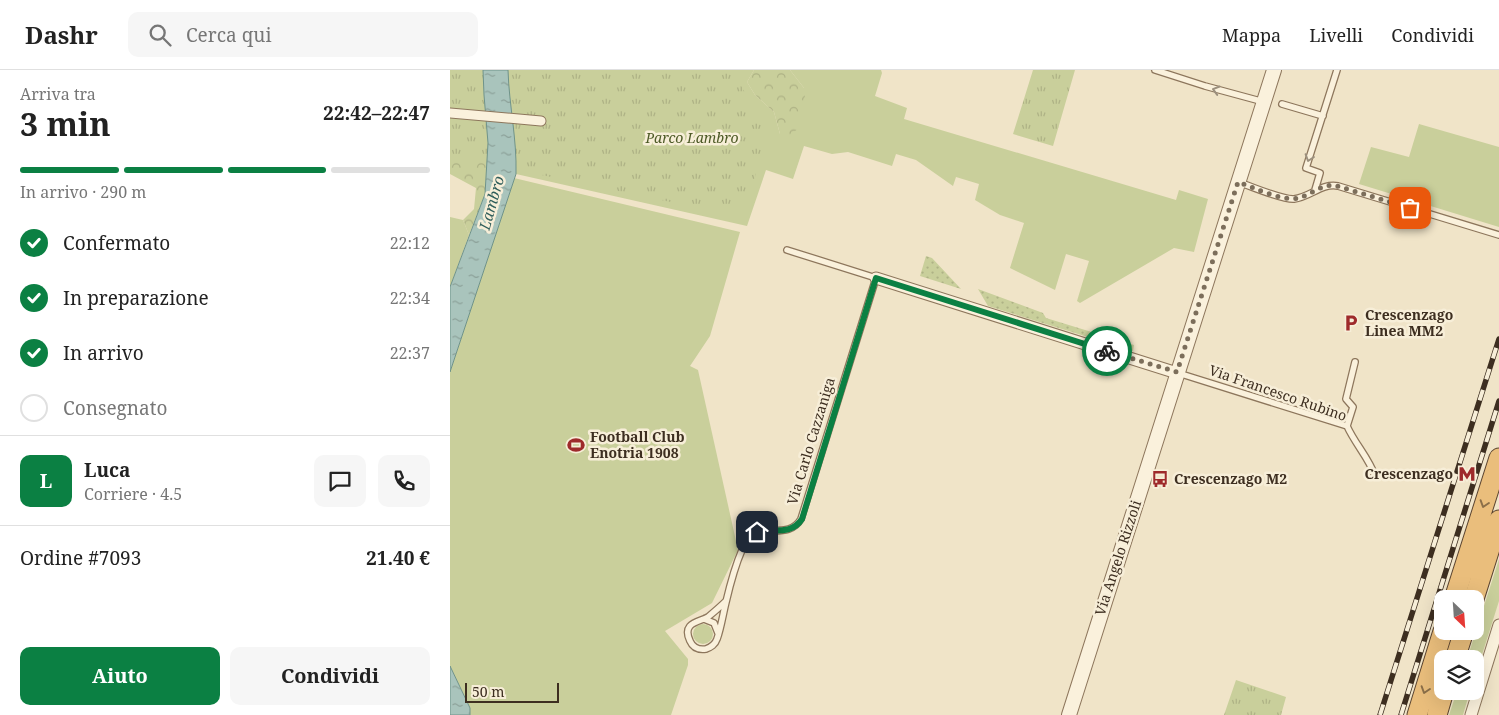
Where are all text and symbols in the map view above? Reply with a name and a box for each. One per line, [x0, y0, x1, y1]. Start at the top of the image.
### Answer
search box [128, 12, 478, 57]
text: Dashr [25, 18, 98, 51]
icon: search [146, 21, 174, 49]
text: Cerca qui [186, 22, 272, 48]
text: Mappa [1222, 23, 1281, 47]
text: Livelli [1309, 23, 1363, 47]
text: Condividi [1391, 23, 1474, 47]
text: Arriva tra [20, 83, 96, 105]
one-way arrow [1213, 85, 1221, 95]
text: 22:42–22:47 [323, 100, 430, 126]
text: 3 min [20, 102, 111, 145]
park label: Parco Lambro [644, 128, 739, 147]
one-way arrow [1305, 153, 1315, 162]
water label: Lambro [474, 173, 508, 233]
text: In arrivo · 290 m [20, 181, 146, 203]
pin [1389, 187, 1431, 229]
icon: bag [1396, 194, 1424, 222]
icon: check [20, 229, 48, 257]
text: Confermato [63, 230, 170, 256]
text: 22:12 [390, 232, 430, 254]
icon: check [20, 284, 48, 312]
text: In preparazione [63, 285, 209, 311]
text: 22:34 [390, 287, 430, 309]
place label: Crescenzago Linea MM2 [1365, 305, 1453, 340]
parking icon: Crescenzago Linea MM2 [1341, 313, 1361, 333]
courier [1082, 326, 1132, 376]
icon: bike [1093, 337, 1121, 365]
icon: check [20, 339, 48, 367]
text: In arrivo [63, 340, 144, 366]
text: 22:37 [390, 342, 430, 364]
street label: Via Francesco Rubino [1207, 360, 1350, 425]
street label: Via Carlo Cazzaniga [782, 375, 839, 507]
text: Consegnato [63, 395, 167, 421]
place label: Football Club Enotria 1908 [590, 427, 685, 462]
sports icon: Football Club Enotria 1908 [566, 435, 586, 455]
button: chat [314, 455, 366, 507]
button: phone [378, 455, 430, 507]
text: Luca [84, 457, 131, 483]
place label: Crescenzago [1365, 464, 1453, 483]
metro station icon: Crescenzago [1457, 464, 1477, 484]
text: L [40, 468, 52, 494]
bus stop icon: Crescenzago M2 [1150, 469, 1170, 489]
place label: Crescenzago M2 [1174, 469, 1287, 488]
text: Corriere · 4.5 [84, 483, 182, 505]
street label: Via Angelo Rizzoli [1090, 497, 1145, 618]
one-way arrow [1480, 500, 1490, 508]
pin [736, 511, 778, 553]
icon: home [743, 518, 771, 546]
text: Ordine #7093 [20, 545, 141, 571]
text: 21.40 € [366, 545, 430, 571]
north arrow [1434, 590, 1484, 640]
map controls [1434, 590, 1484, 700]
button: Aiuto [20, 647, 220, 705]
button: Condividi [230, 647, 430, 705]
button: layers [1434, 650, 1484, 700]
scale bar [465, 680, 559, 703]
text: 50 m [472, 682, 505, 701]
one-way arrow [1420, 685, 1430, 693]

